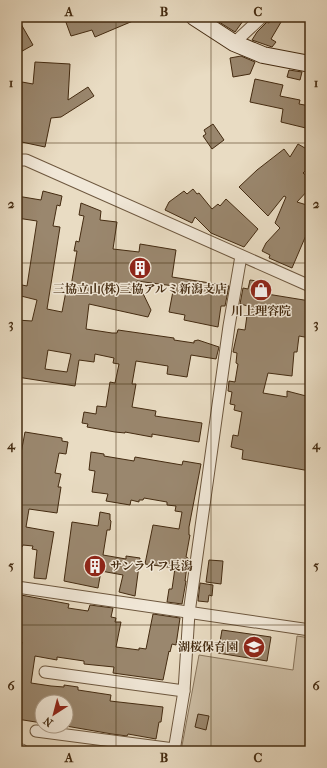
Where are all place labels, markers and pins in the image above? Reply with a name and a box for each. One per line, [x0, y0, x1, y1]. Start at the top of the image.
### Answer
building icon: 三協立山(株)三協アルミ新潟支店 [127, 255, 153, 281]
shop icon: 川上理容院 [248, 277, 274, 303]
place label: 三協立山(株)三協アルミ新潟支店 [53, 282, 227, 296]
place label: 川上理容院 [231, 304, 291, 318]
building icon: サンライフ長潟 [82, 553, 108, 579]
place label: サンライフ長潟 [110, 559, 193, 573]
school or university icon: 湖桜保育園 [241, 634, 267, 660]
place label: 湖桜保育園 [178, 640, 238, 654]

